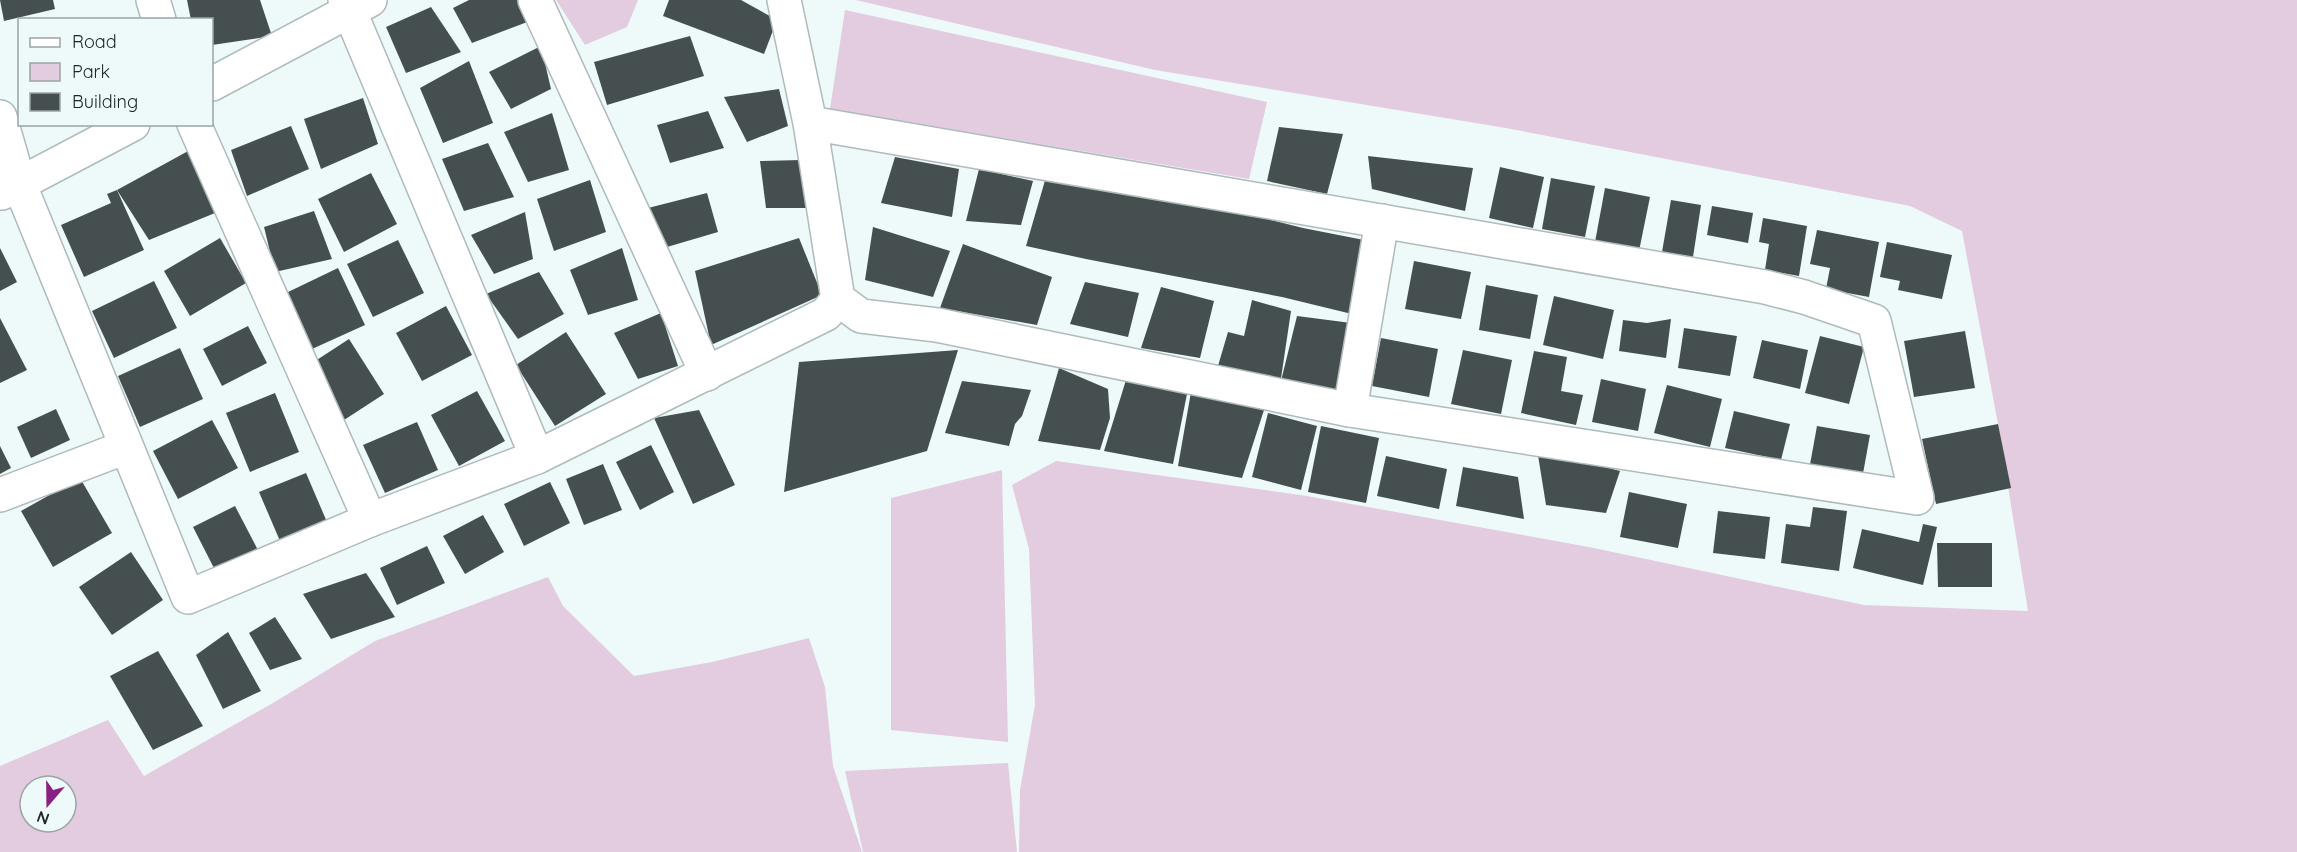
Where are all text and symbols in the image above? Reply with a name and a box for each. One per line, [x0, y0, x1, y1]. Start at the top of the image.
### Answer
legend [18, 18, 213, 126]
text: Road [72, 30, 117, 53]
text: Park [72, 60, 110, 83]
text: Building [72, 90, 138, 113]
north arrow [18, 774, 78, 834]
text: N [34, 807, 52, 830]

